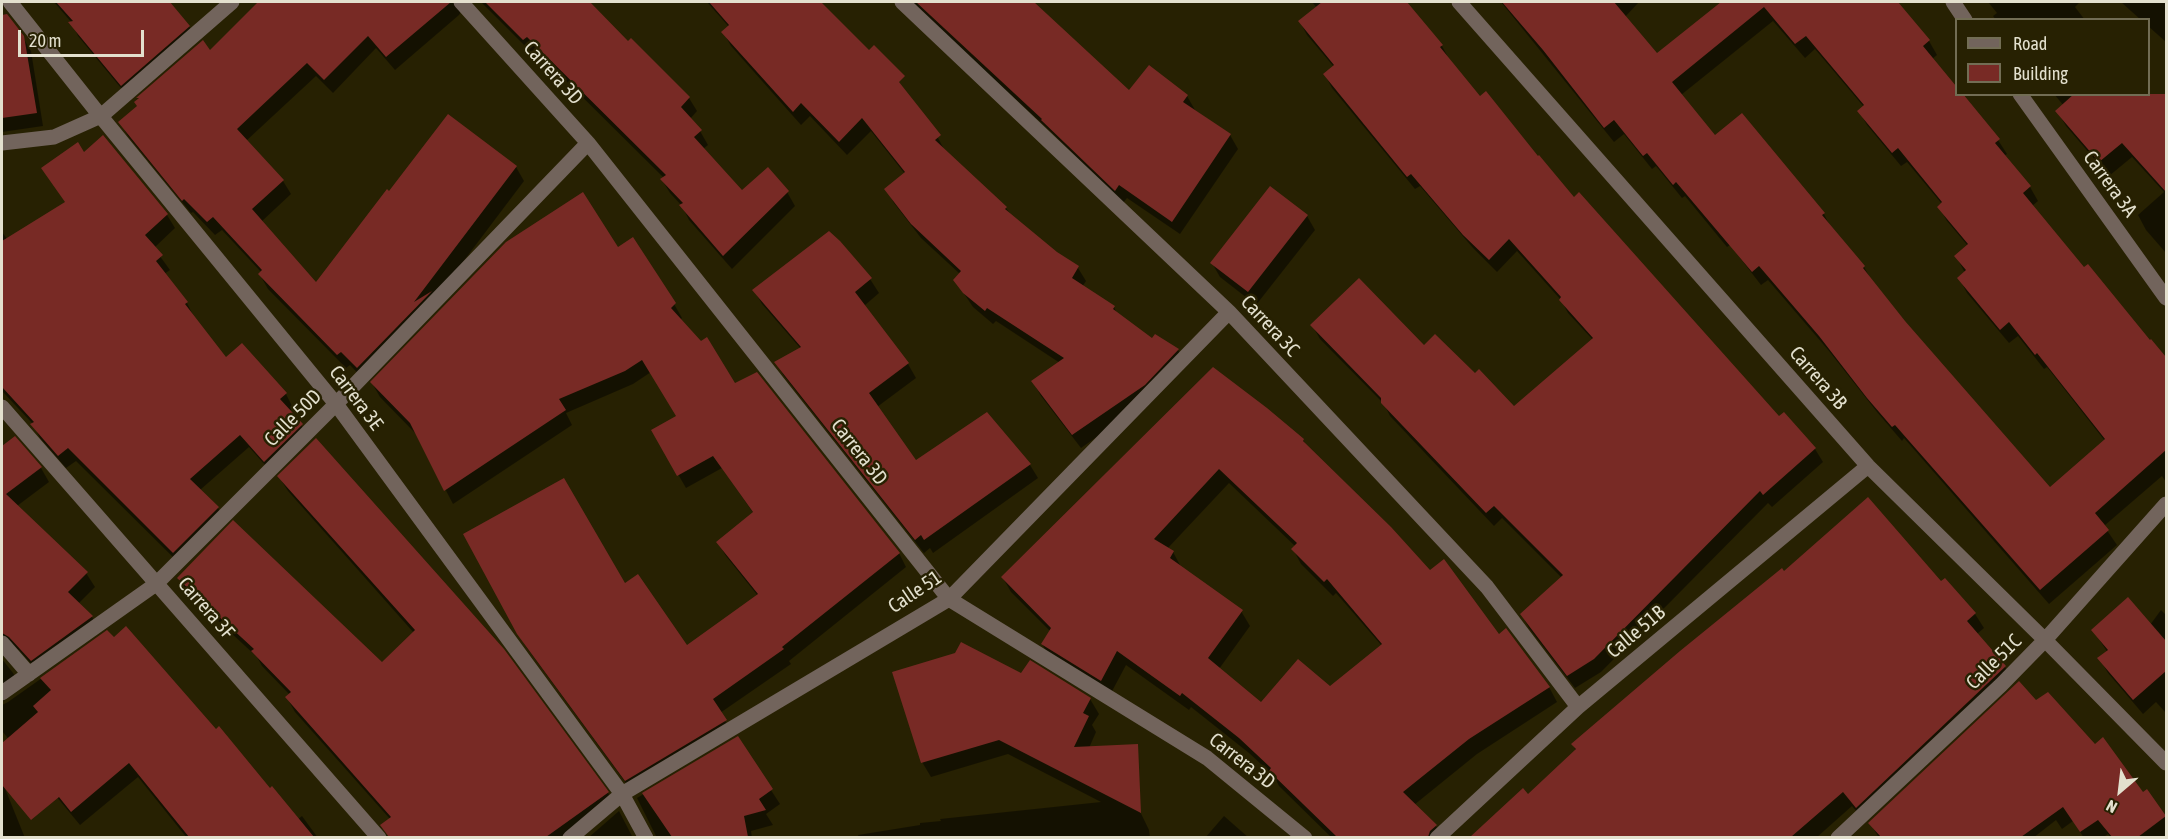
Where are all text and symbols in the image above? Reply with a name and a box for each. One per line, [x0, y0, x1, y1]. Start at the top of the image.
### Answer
scale bar [21, 18, 147, 56]
legend [1955, 18, 2150, 96]
text: 20 m [29, 30, 61, 51]
text: Road [2013, 33, 2047, 54]
street label: Carrera 3D [518, 36, 588, 110]
text: Building [2013, 63, 2068, 84]
street label: Carrera 3A [2078, 146, 2142, 222]
street label: Carrera 3C [1236, 290, 1304, 362]
street label: Carrera 3B [1784, 342, 1852, 414]
street label: Carrera 3E [324, 361, 388, 435]
street label: Calle 50D [260, 385, 326, 451]
street label: Carrera 3D [826, 414, 892, 490]
street label: Calle 51 [884, 565, 946, 619]
street label: Carrera 3F [173, 572, 239, 644]
street label: Calle 51B [1602, 601, 1670, 663]
street label: Calle 51C [1961, 629, 2027, 695]
street label: Carrera 3D [1204, 728, 1280, 794]
north arrow [2090, 761, 2150, 821]
text: N [2103, 797, 2120, 817]

